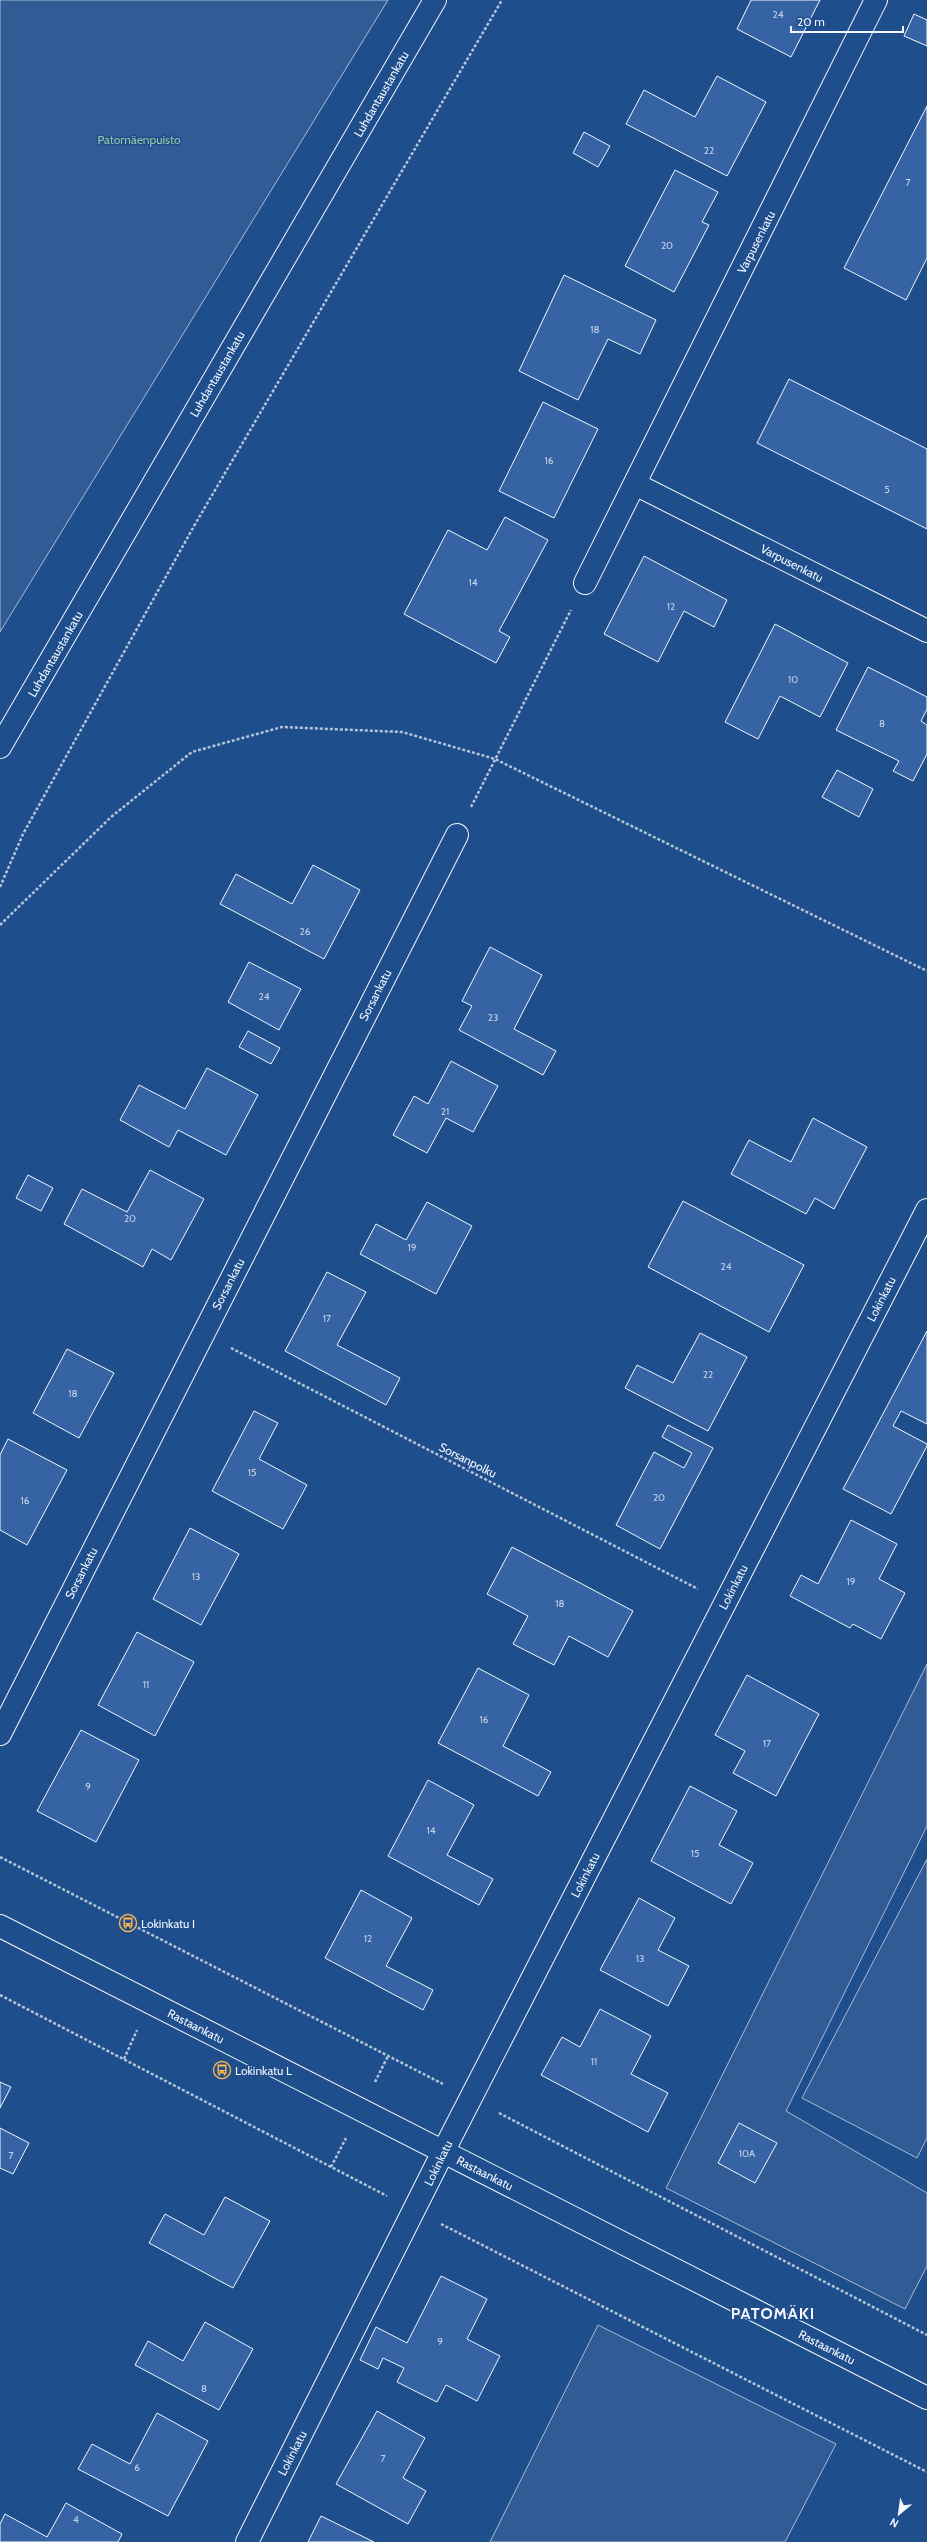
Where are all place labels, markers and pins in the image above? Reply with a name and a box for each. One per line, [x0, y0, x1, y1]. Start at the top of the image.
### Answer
bus stop icon: Lokinkatu I [118, 1913, 138, 1933]
place label: Lokinkatu I [141, 1916, 195, 1931]
bus stop icon: Lokinkatu L [212, 2060, 232, 2080]
place label: Lokinkatu L [235, 2063, 292, 2078]

